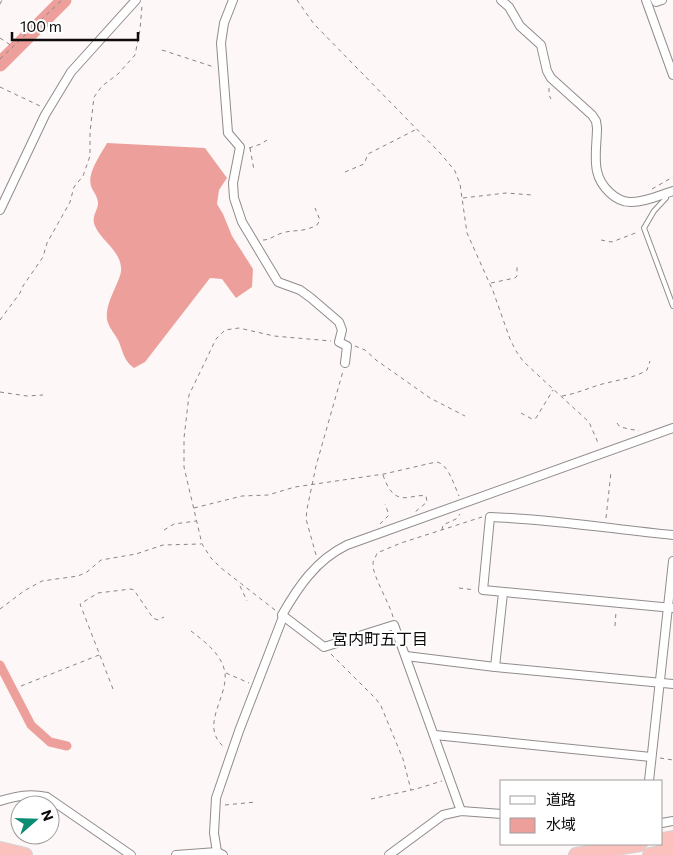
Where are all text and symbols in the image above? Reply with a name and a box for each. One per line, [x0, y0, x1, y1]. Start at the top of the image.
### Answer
scale bar [12, 10, 139, 42]
text: 100 m [20, 17, 62, 35]
district label: 宮内町五丁目 [332, 629, 428, 648]
legend [500, 780, 663, 845]
text: 道路 [546, 790, 576, 808]
north arrow [10, 795, 60, 845]
text: N [38, 808, 57, 823]
text: 水域 [546, 815, 576, 833]

